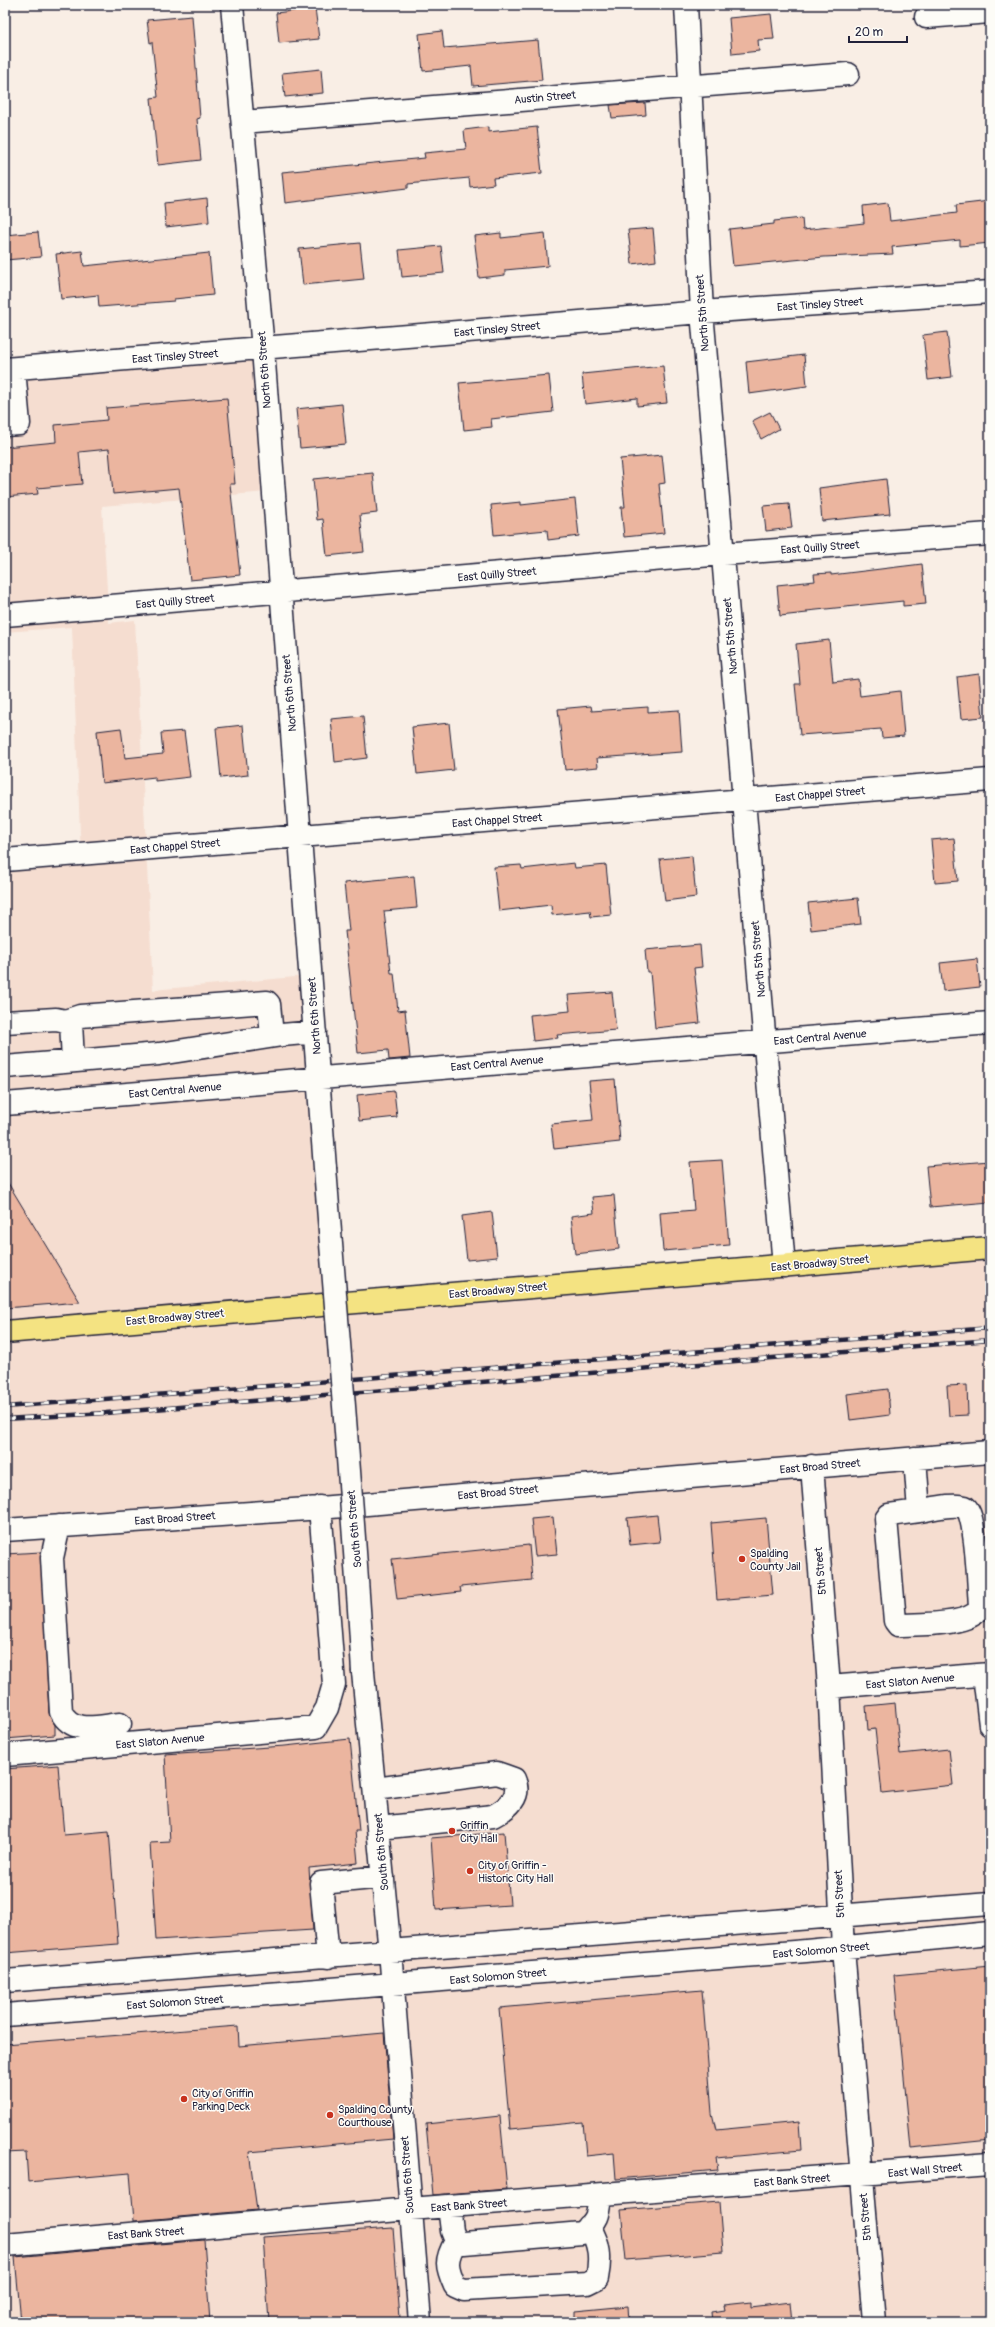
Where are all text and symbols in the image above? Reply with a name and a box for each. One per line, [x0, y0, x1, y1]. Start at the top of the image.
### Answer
scale bar [849, 18, 907, 44]
text: 20 m [855, 25, 884, 40]
street label: Austin Street [514, 88, 577, 107]
street label: North 5th Street [693, 274, 712, 352]
street label: East Tinsley Street [776, 295, 864, 314]
street label: East Tinsley Street [453, 319, 541, 340]
street label: North 6th Street [255, 330, 274, 409]
street label: East Tinsley Street [131, 347, 219, 366]
street label: East Quilly Street [780, 538, 860, 557]
street label: East Quilly Street [457, 565, 537, 584]
street label: East Quilly Street [135, 592, 215, 611]
street label: North 5th Street [721, 596, 740, 675]
street label: North 6th Street [280, 653, 299, 732]
street label: East Chappel Street [775, 784, 866, 805]
street label: East Chappel Street [452, 811, 543, 830]
street label: East Chappel Street [130, 836, 221, 857]
street label: North 5th Street [749, 919, 768, 998]
street label: North 6th Street [305, 976, 324, 1055]
street label: East Central Avenue [773, 1027, 867, 1048]
street label: East Central Avenue [450, 1053, 544, 1074]
street label: East Central Avenue [128, 1080, 222, 1101]
street label: East Broadway Street [770, 1253, 870, 1274]
street label: East Broadway Street [448, 1280, 548, 1301]
street label: East Broadway Street [125, 1307, 225, 1328]
street label: East Broad Street [779, 1456, 862, 1477]
street label: East Broad Street [457, 1482, 540, 1503]
street label: South 6th Street [345, 1489, 364, 1568]
street label: East Broad Street [134, 1509, 217, 1528]
street label: 5th Street [812, 1546, 829, 1595]
place label: Spalding County Jail [750, 1547, 801, 1573]
marker: Spalding County Jail [737, 1554, 747, 1564]
street label: East Slaton Avenue [865, 1671, 956, 1692]
street label: East Slaton Avenue [115, 1731, 206, 1752]
street label: South 6th Street [372, 1812, 391, 1891]
place label: Griffin City Hall [460, 1819, 498, 1845]
marker: Griffin City Hall [447, 1826, 457, 1836]
place label: City of Griffin - Historic City Hall [478, 1859, 554, 1885]
marker: City of Griffin - Historic City Hall [465, 1866, 475, 1876]
street label: 5th Street [832, 1869, 847, 1918]
street label: East Solomon Street [772, 1940, 871, 1961]
street label: East Solomon Street [449, 1966, 548, 1987]
street label: East Solomon Street [126, 1993, 224, 2012]
place label: City of Griffin Parking Deck [192, 2087, 254, 2113]
marker: City of Griffin Parking Deck [179, 2094, 189, 2104]
place label: Spalding County Courthouse [338, 2103, 412, 2129]
marker: Spalding County Courthouse [325, 2110, 335, 2120]
street label: South 6th Street [398, 2135, 417, 2214]
street label: East Wall Street [887, 2161, 963, 2180]
street label: East Bank Street [753, 2171, 831, 2190]
street label: 5th Street [857, 2192, 874, 2241]
street label: East Bank Street [430, 2196, 508, 2215]
street label: East Bank Street [107, 2224, 185, 2243]

